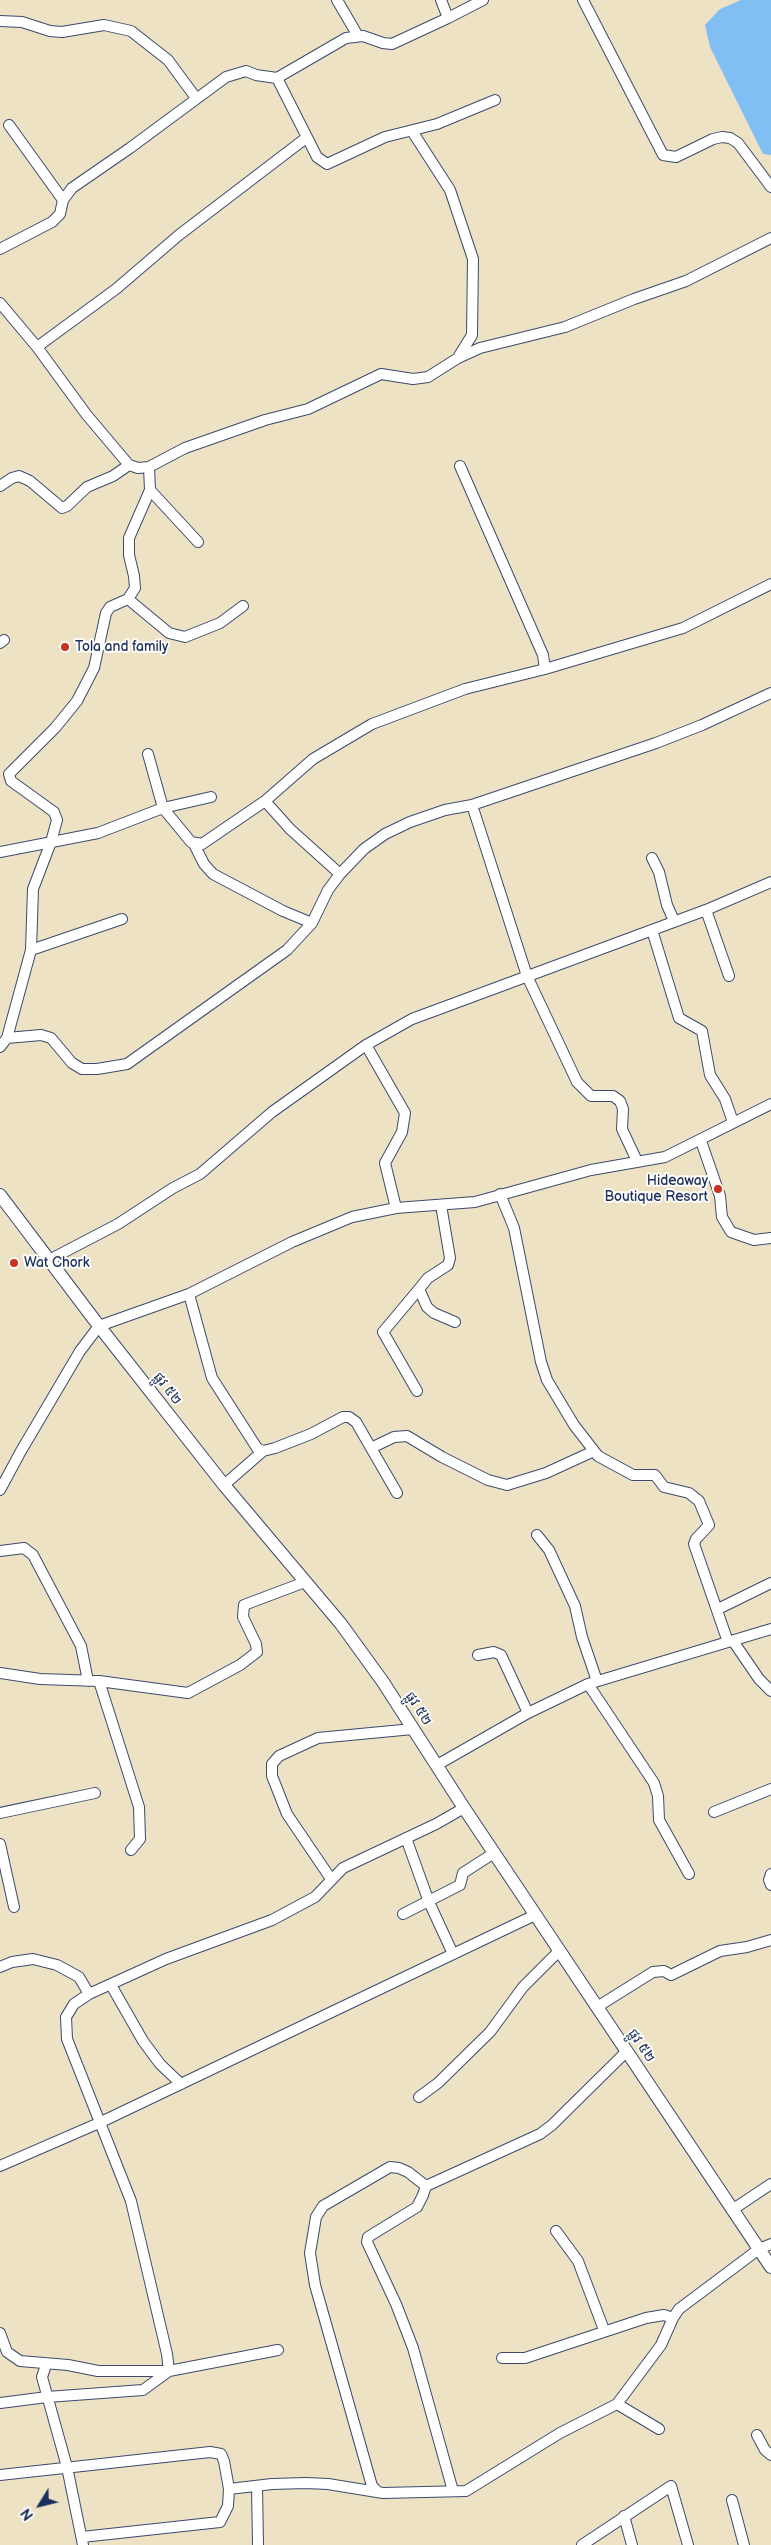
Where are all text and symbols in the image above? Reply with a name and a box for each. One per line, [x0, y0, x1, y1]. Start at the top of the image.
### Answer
place label: Tola and family [75, 639, 168, 655]
marker: Tola and family [59, 641, 71, 653]
place label: Hideaway Boutique Resort [605, 1173, 708, 1206]
marker: Hideaway Boutique Resort [712, 1183, 724, 1195]
place label: Wat Chork [24, 1255, 90, 1271]
marker: Wat Chork [8, 1257, 20, 1269]
street label: ផ្លូវ ៥២ [149, 1369, 185, 1409]
street label: ផ្លូវ ៥២ [401, 1689, 435, 1729]
street label: ផ្លូវ ៥២ [624, 2026, 658, 2066]
north arrow [15, 2480, 65, 2530]
text: N [17, 2505, 37, 2523]

